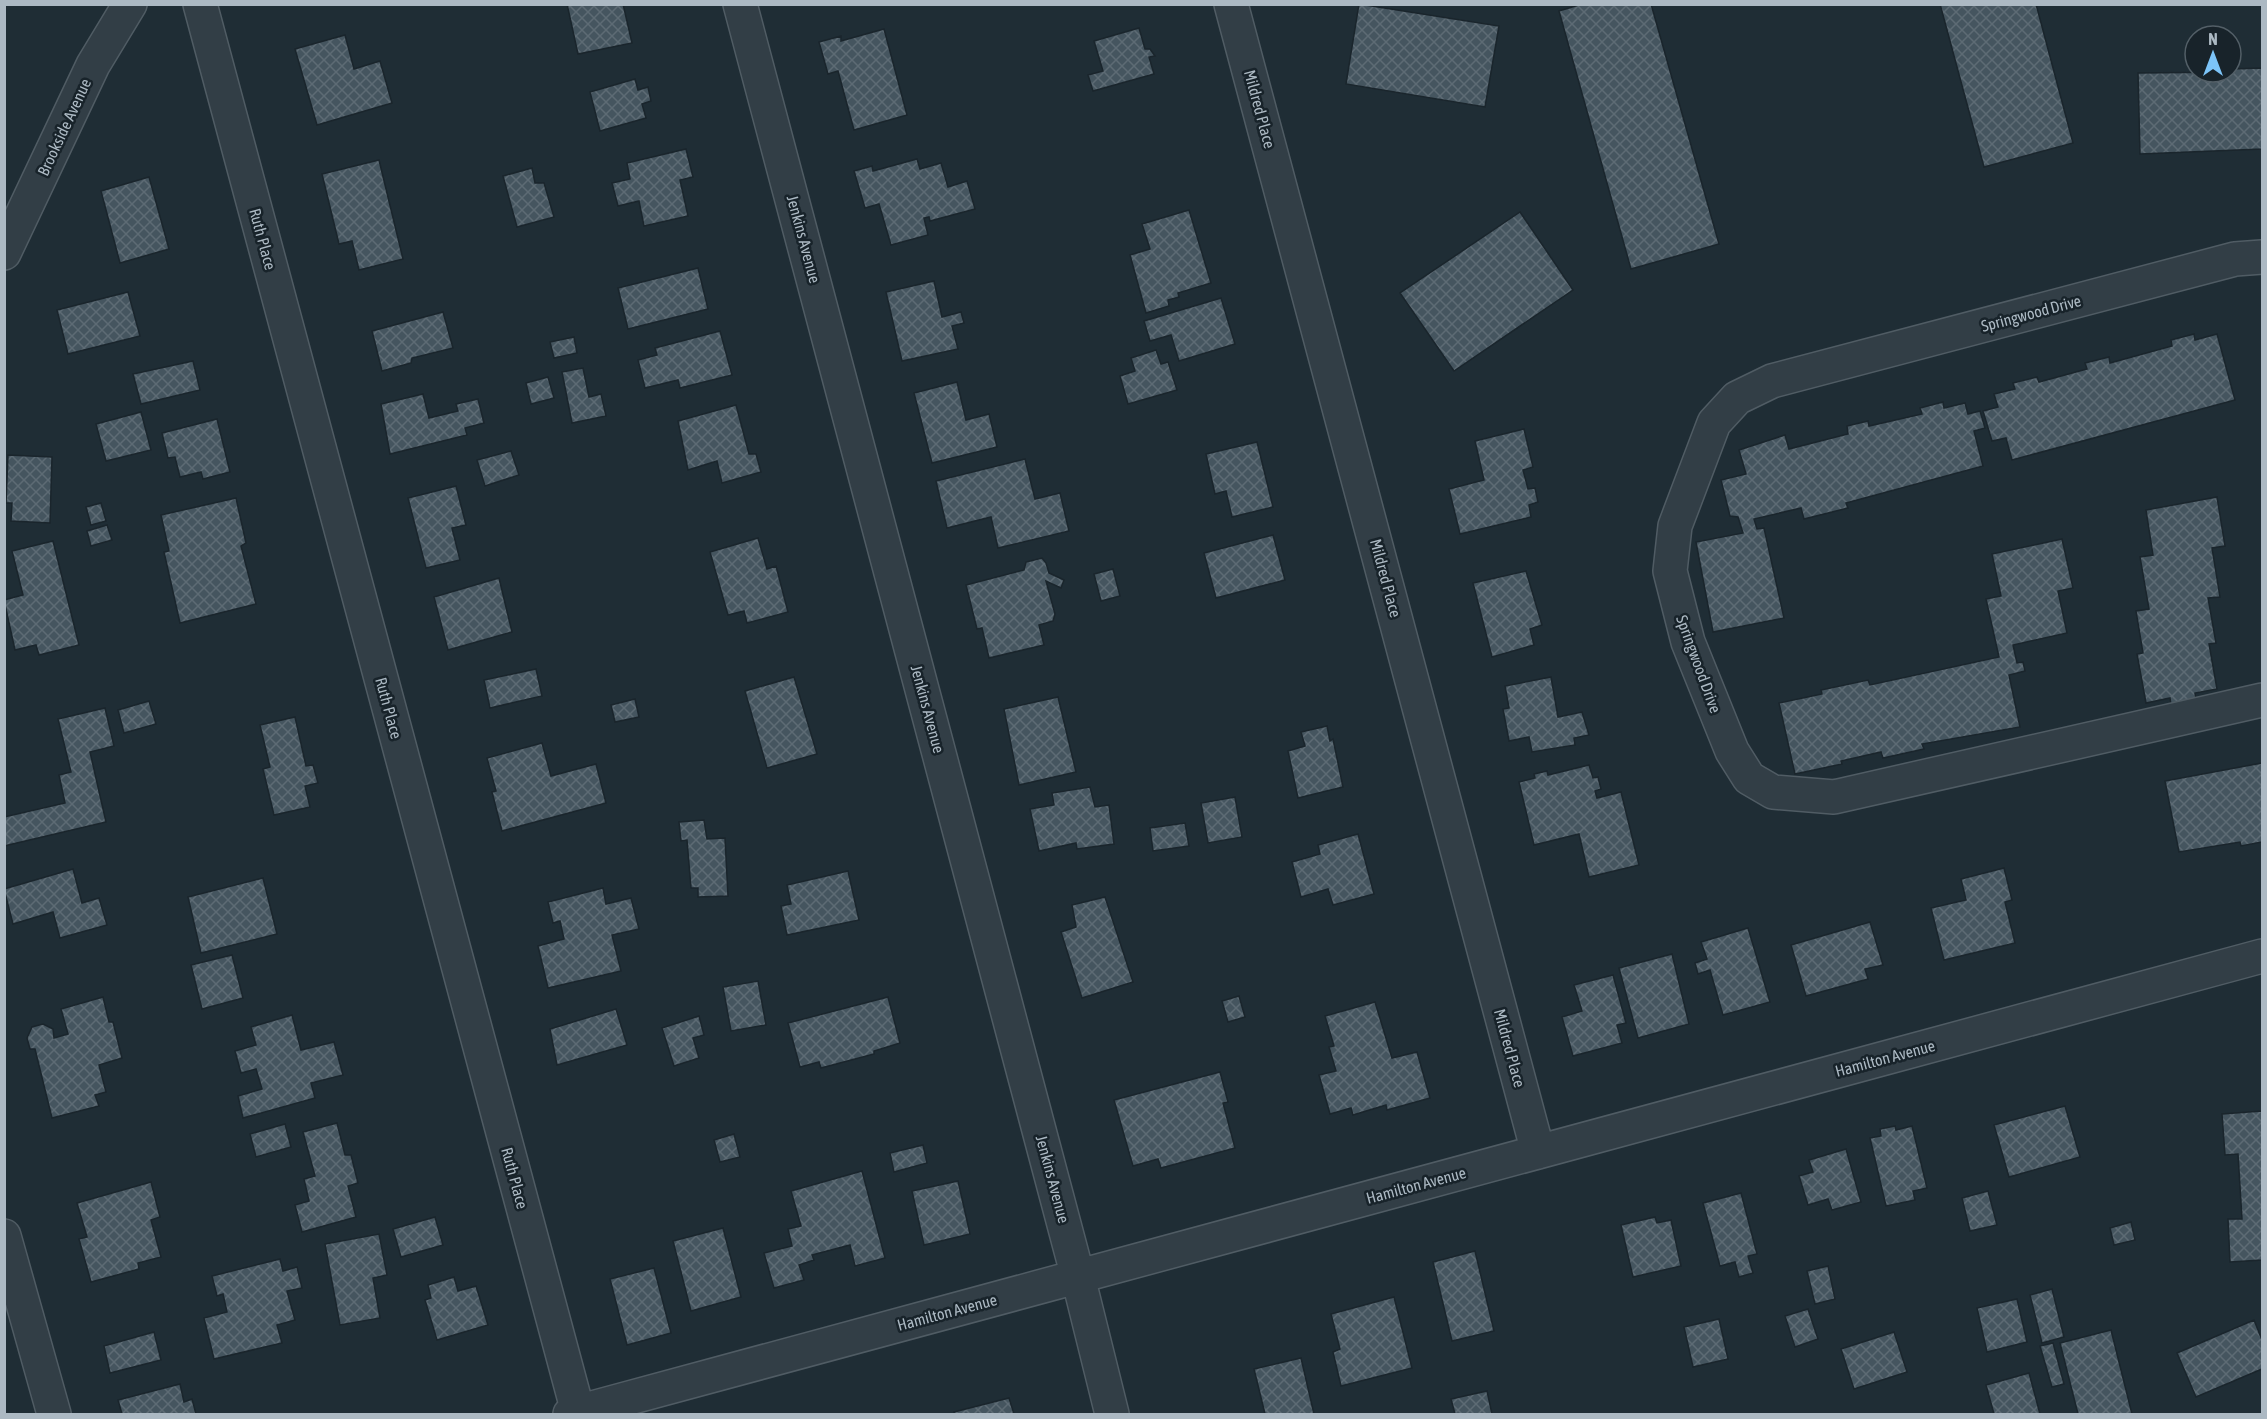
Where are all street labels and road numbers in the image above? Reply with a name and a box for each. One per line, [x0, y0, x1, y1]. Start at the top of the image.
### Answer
street label: Mildred Place [1241, 68, 1279, 150]
street label: Brookside Avenue [34, 76, 94, 178]
street label: Jenkins Avenue [784, 193, 824, 285]
street label: Ruth Place [246, 206, 280, 272]
street label: Springwood Drive [1979, 291, 2083, 336]
street label: Mildred Place [1367, 537, 1405, 619]
street label: Springwood Drive [1672, 613, 1725, 716]
street label: Jenkins Avenue [908, 663, 948, 755]
street label: Ruth Place [372, 675, 406, 741]
street label: Mildred Place [1491, 1007, 1529, 1089]
street label: Hamilton Avenue [1833, 1036, 1937, 1080]
street label: Jenkins Avenue [1033, 1133, 1073, 1225]
street label: Ruth Place [498, 1145, 532, 1211]
street label: Hamilton Avenue [1364, 1163, 1468, 1207]
street label: Hamilton Avenue [895, 1290, 999, 1334]

